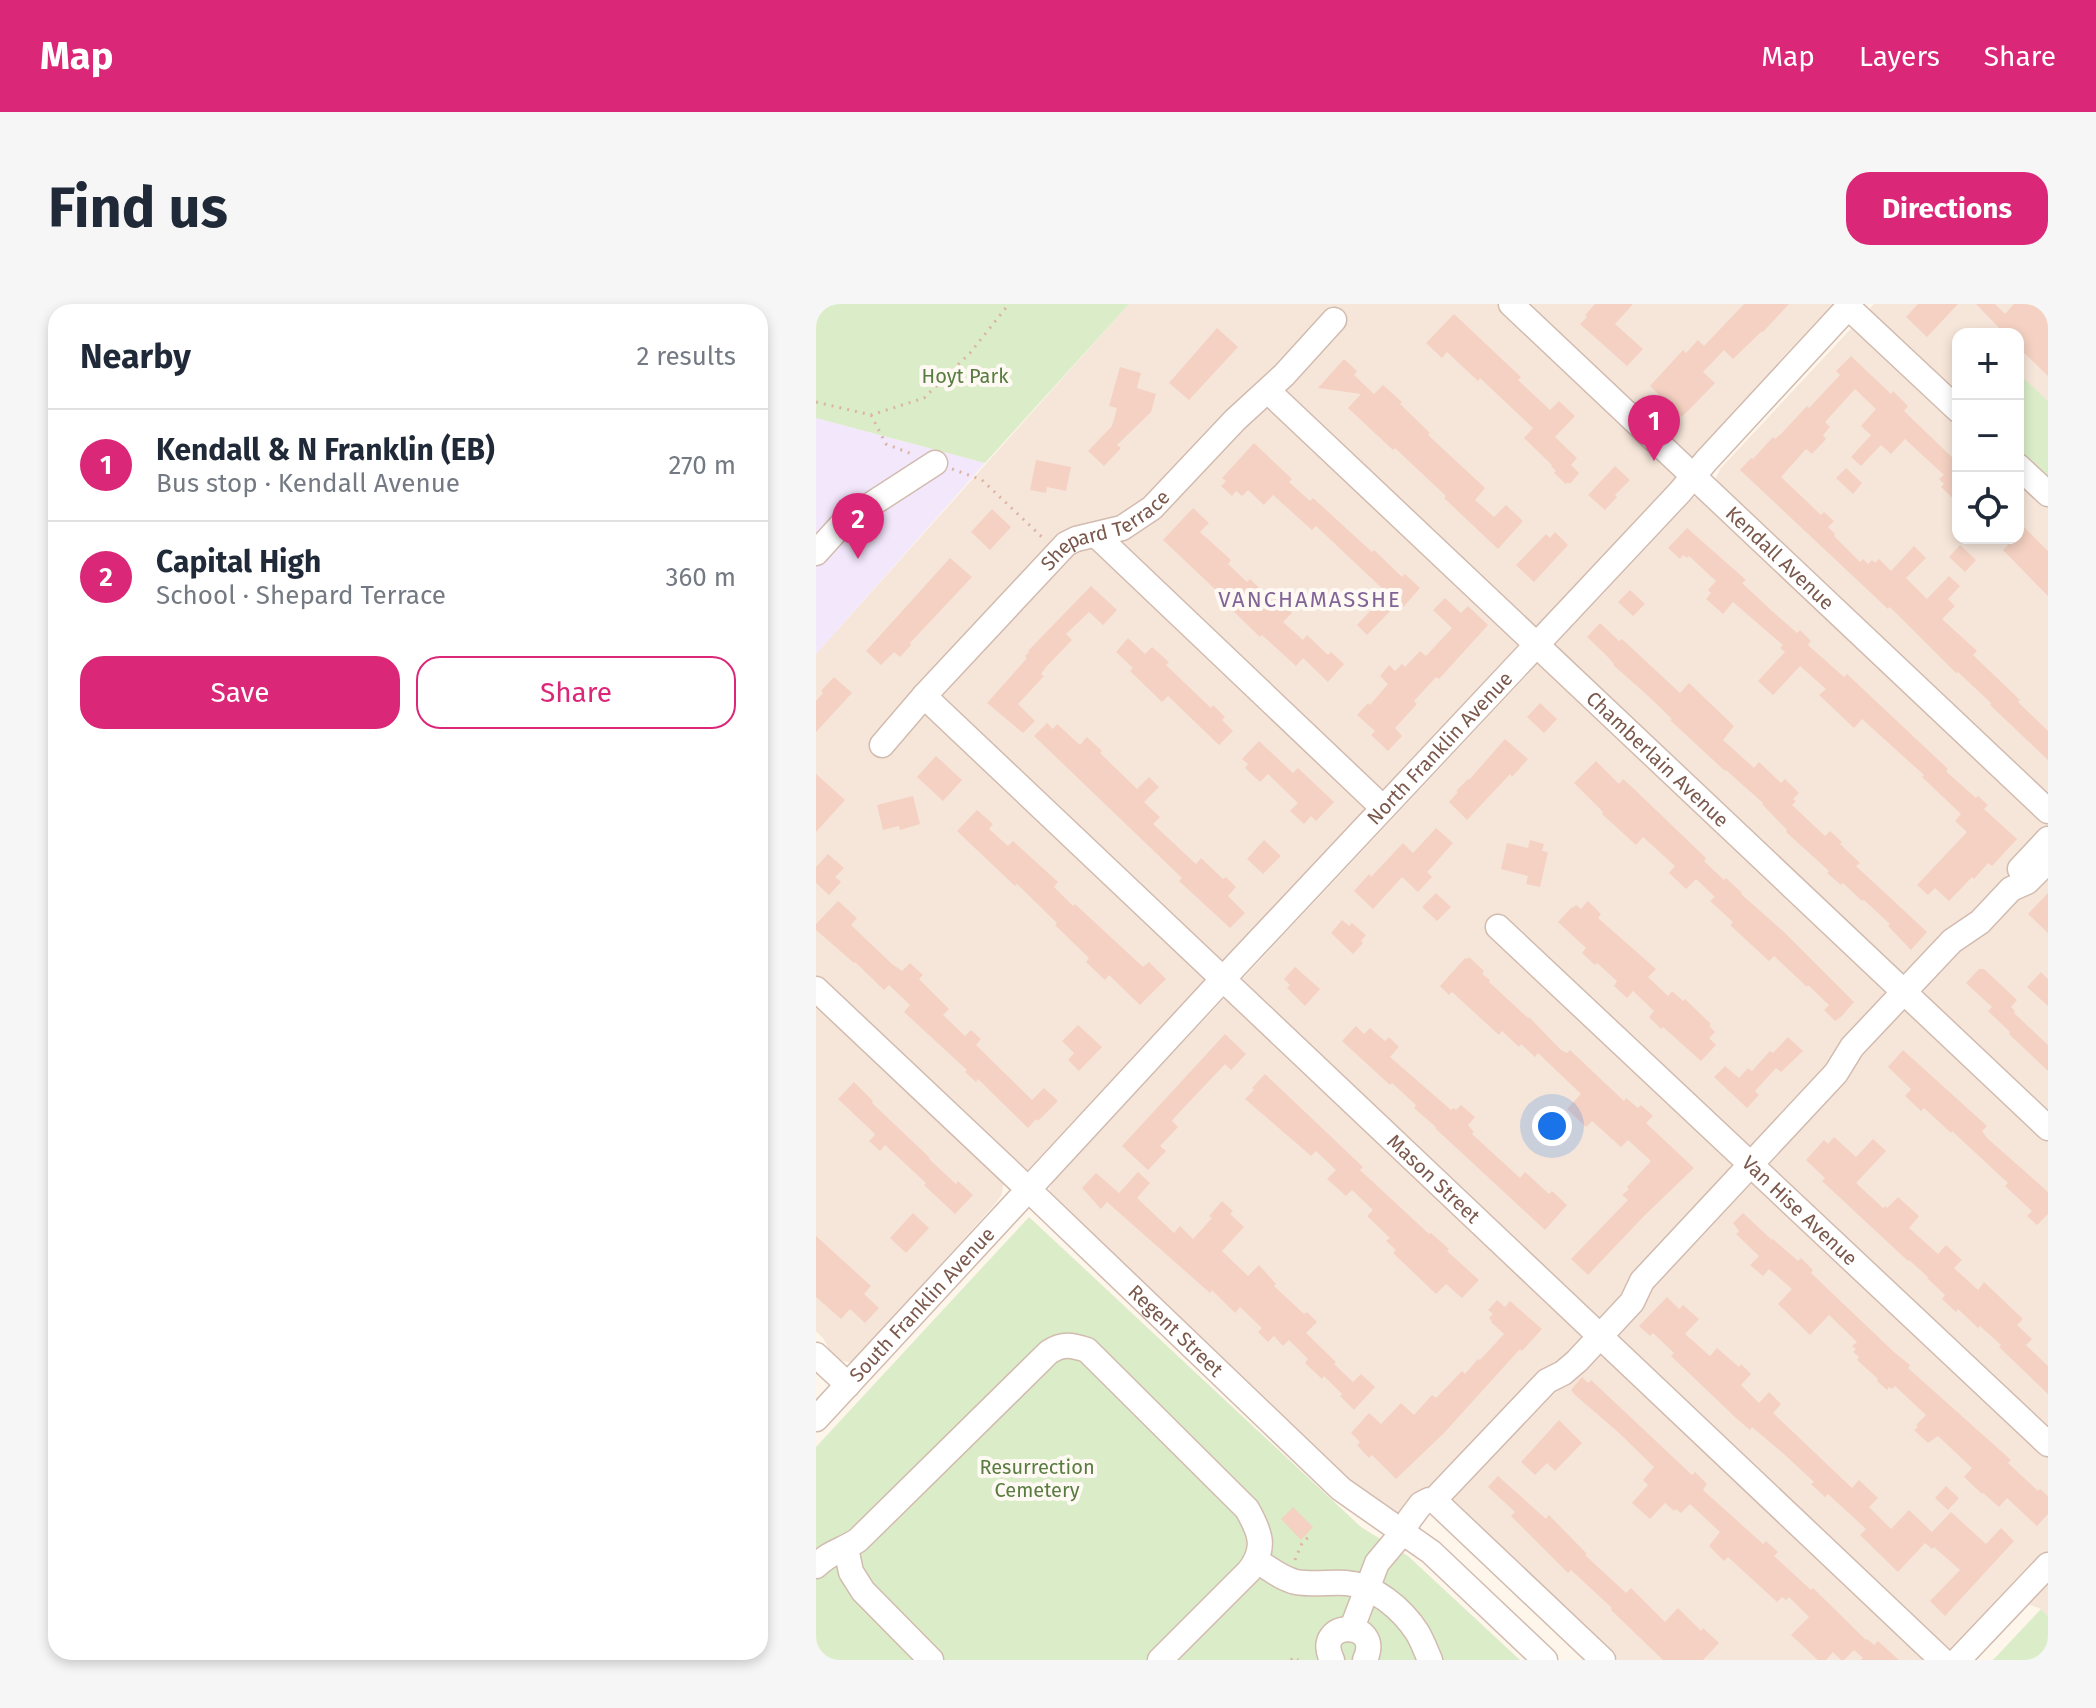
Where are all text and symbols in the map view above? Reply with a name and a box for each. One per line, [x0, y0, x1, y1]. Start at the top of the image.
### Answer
text: Map [40, 33, 113, 79]
text: Map [1761, 40, 1815, 73]
text: Layers [1859, 40, 1940, 73]
text: Share [1984, 40, 2056, 73]
button: Directions [1846, 172, 2048, 245]
text: Find us [48, 175, 228, 242]
map controls [1952, 328, 2024, 544]
button: + [1952, 328, 2024, 400]
text: Nearby [80, 336, 191, 377]
text: 2 results [636, 341, 736, 372]
park label: Hoyt Park [922, 364, 1009, 388]
pin: 1 [1628, 395, 1680, 461]
button: − [1952, 400, 2024, 472]
text: Kendall & N Franklin (EB) [156, 432, 495, 468]
text: 1 [100, 450, 112, 481]
text: 270 m [668, 450, 736, 481]
text: Bus stop · Kendall Avenue [156, 468, 460, 499]
button: locate [1952, 472, 2024, 544]
street label: Shepard Terrace [1036, 485, 1175, 575]
pin: 2 [832, 493, 884, 559]
street label: Kendall Avenue [1721, 501, 1839, 615]
text: Capital High [156, 544, 321, 580]
text: 2 [99, 562, 113, 593]
text: 360 m [665, 562, 736, 593]
text: School · Shepard Terrace [156, 580, 446, 611]
district label: VANCHAMASSHE [1218, 586, 1402, 613]
button: Save [80, 656, 400, 729]
button: Share [416, 656, 736, 729]
street label: North Franklin Avenue [1362, 666, 1517, 830]
street label: Chamberlain Avenue [1581, 686, 1734, 832]
your location [1532, 1106, 1572, 1146]
street label: Mason Street [1382, 1129, 1486, 1229]
street label: Van Hise Avenue [1737, 1151, 1862, 1270]
street label: South Franklin Avenue [844, 1222, 1000, 1387]
street label: Regent Street [1123, 1280, 1229, 1382]
park label: Resurrection Cemetery [979, 1455, 1095, 1502]

